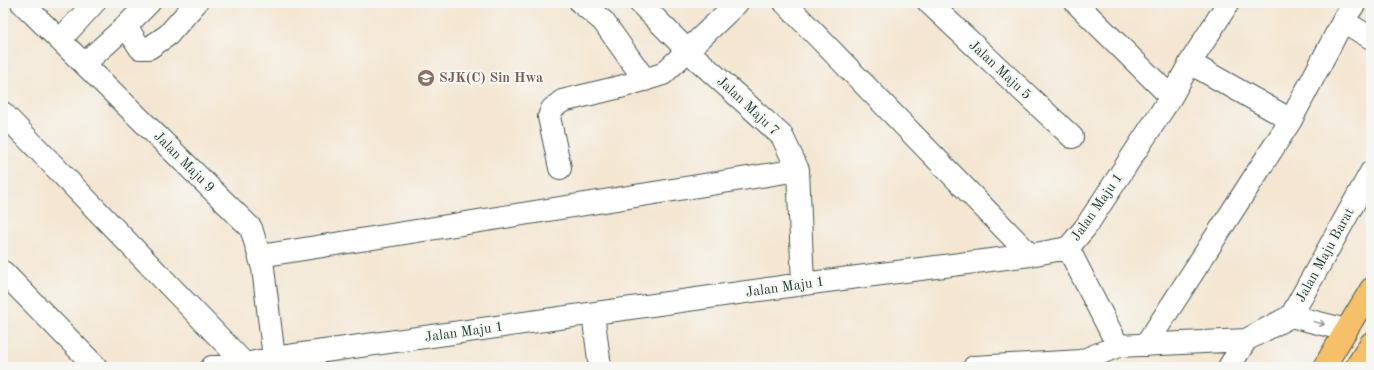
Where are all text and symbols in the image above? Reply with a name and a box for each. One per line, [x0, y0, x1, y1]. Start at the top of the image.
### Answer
street label: Jalan Maju 5 [966, 38, 1034, 102]
school or university icon: SJK(C) Sin Hwa [416, 68, 436, 88]
place label: SJK(C) Sin Hwa [439, 71, 543, 85]
street label: Jalan Maju 7 [714, 74, 782, 138]
street label: Jalan Maju 9 [151, 129, 217, 195]
street label: Jalan Maju 1 [1069, 171, 1125, 243]
street label: Jalan Maju Barat [1293, 205, 1357, 304]
street label: Jalan Maju 1 [745, 275, 825, 299]
street label: Jalan Maju 1 [424, 320, 504, 344]
one-way arrow [1312, 320, 1325, 327]

